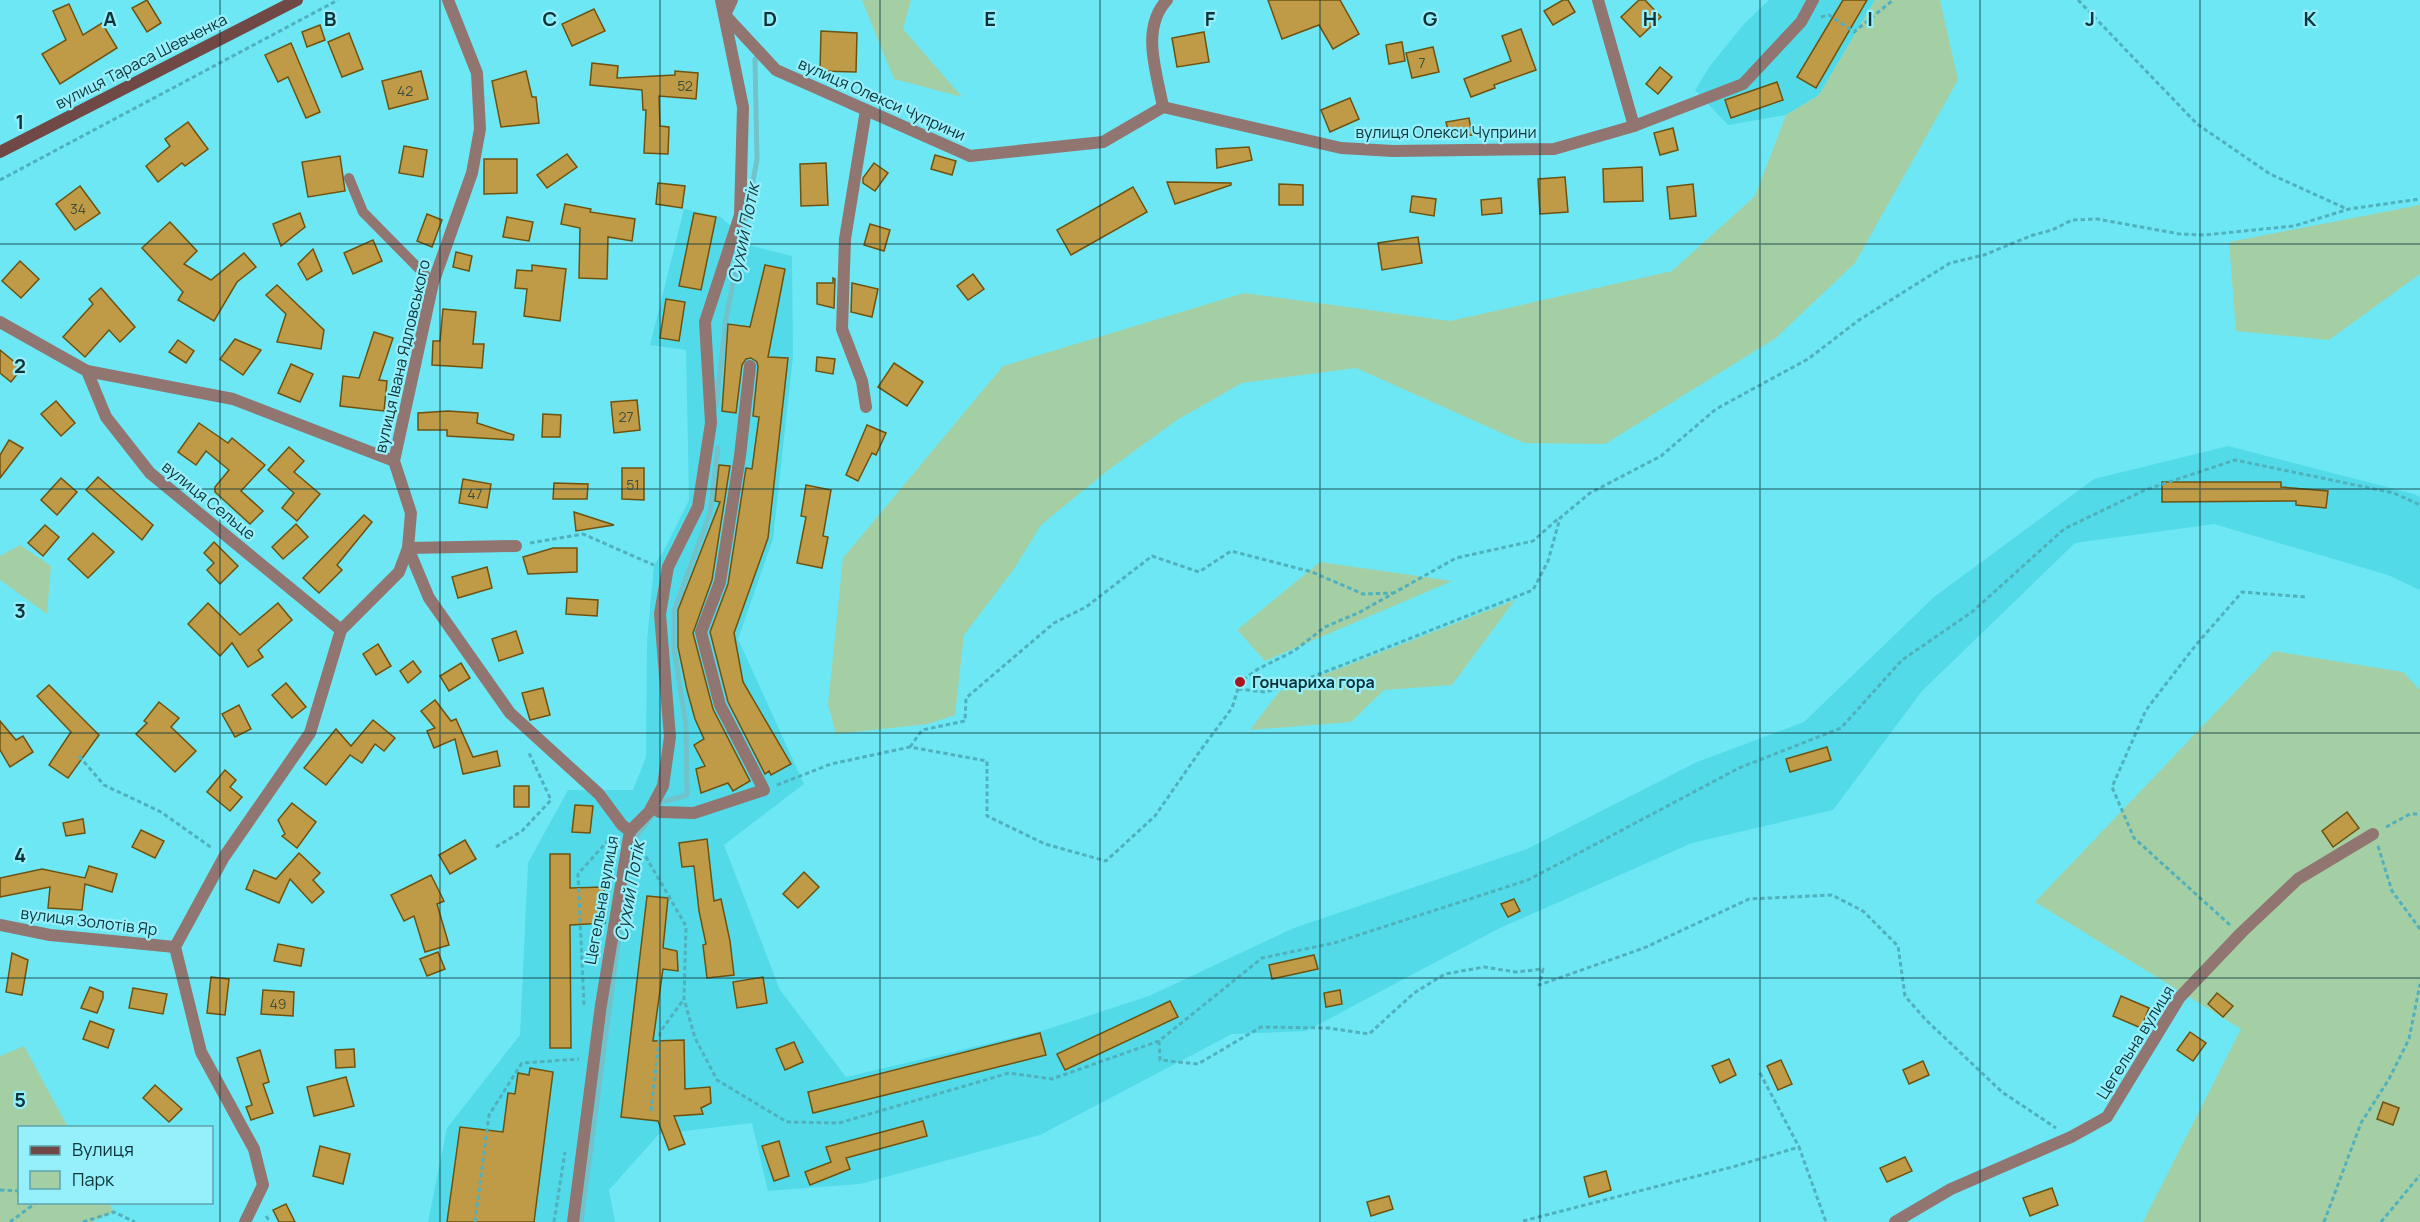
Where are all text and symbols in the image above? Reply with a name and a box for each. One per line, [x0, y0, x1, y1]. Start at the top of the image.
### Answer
text: A [103, 5, 117, 32]
text: B [324, 5, 337, 32]
text: C [543, 5, 557, 32]
text: D [763, 5, 777, 32]
text: E [984, 5, 996, 32]
text: F [1205, 5, 1216, 32]
text: G [1423, 5, 1438, 32]
text: H [1643, 5, 1657, 32]
text: I [1867, 5, 1873, 32]
text: J [2085, 5, 2095, 32]
text: K [2304, 5, 2317, 32]
street label: вулиця Тараса Шевченка [51, 8, 231, 114]
street label: вулиця Олекси Чуприни [795, 52, 969, 146]
house number: 7 [1418, 53, 1426, 72]
house number: 52 [677, 76, 693, 95]
house number: 42 [397, 81, 413, 100]
text: 1 [16, 108, 24, 135]
street label: вулиця Олекси Чуприни [1355, 121, 1537, 143]
water label: Сухий Потік [722, 178, 765, 285]
house number: 34 [70, 199, 86, 218]
street label: вулиця Івана Ядловського [369, 257, 435, 455]
text: 2 [14, 352, 26, 379]
house number: 27 [618, 407, 634, 426]
street label: вулиця Сельце [158, 455, 260, 545]
house number: 51 [626, 475, 640, 494]
house number: 47 [467, 484, 483, 503]
text: 3 [14, 597, 26, 624]
place label: Гончариха гора [1252, 671, 1375, 693]
marker: Гончариха гора [1233, 675, 1247, 689]
street label: Цегельна вулиця [579, 834, 623, 966]
water label: Сухий Потік [608, 836, 650, 943]
text: 4 [14, 841, 26, 868]
street label: вулиця Золотів Яр [19, 902, 159, 940]
street label: Цегельна вулиця [2091, 981, 2179, 1103]
house number: 49 [270, 994, 286, 1013]
text: 5 [14, 1086, 26, 1113]
legend [18, 1126, 213, 1204]
text: Вулиця [72, 1137, 134, 1161]
text: Парк [72, 1167, 115, 1191]

